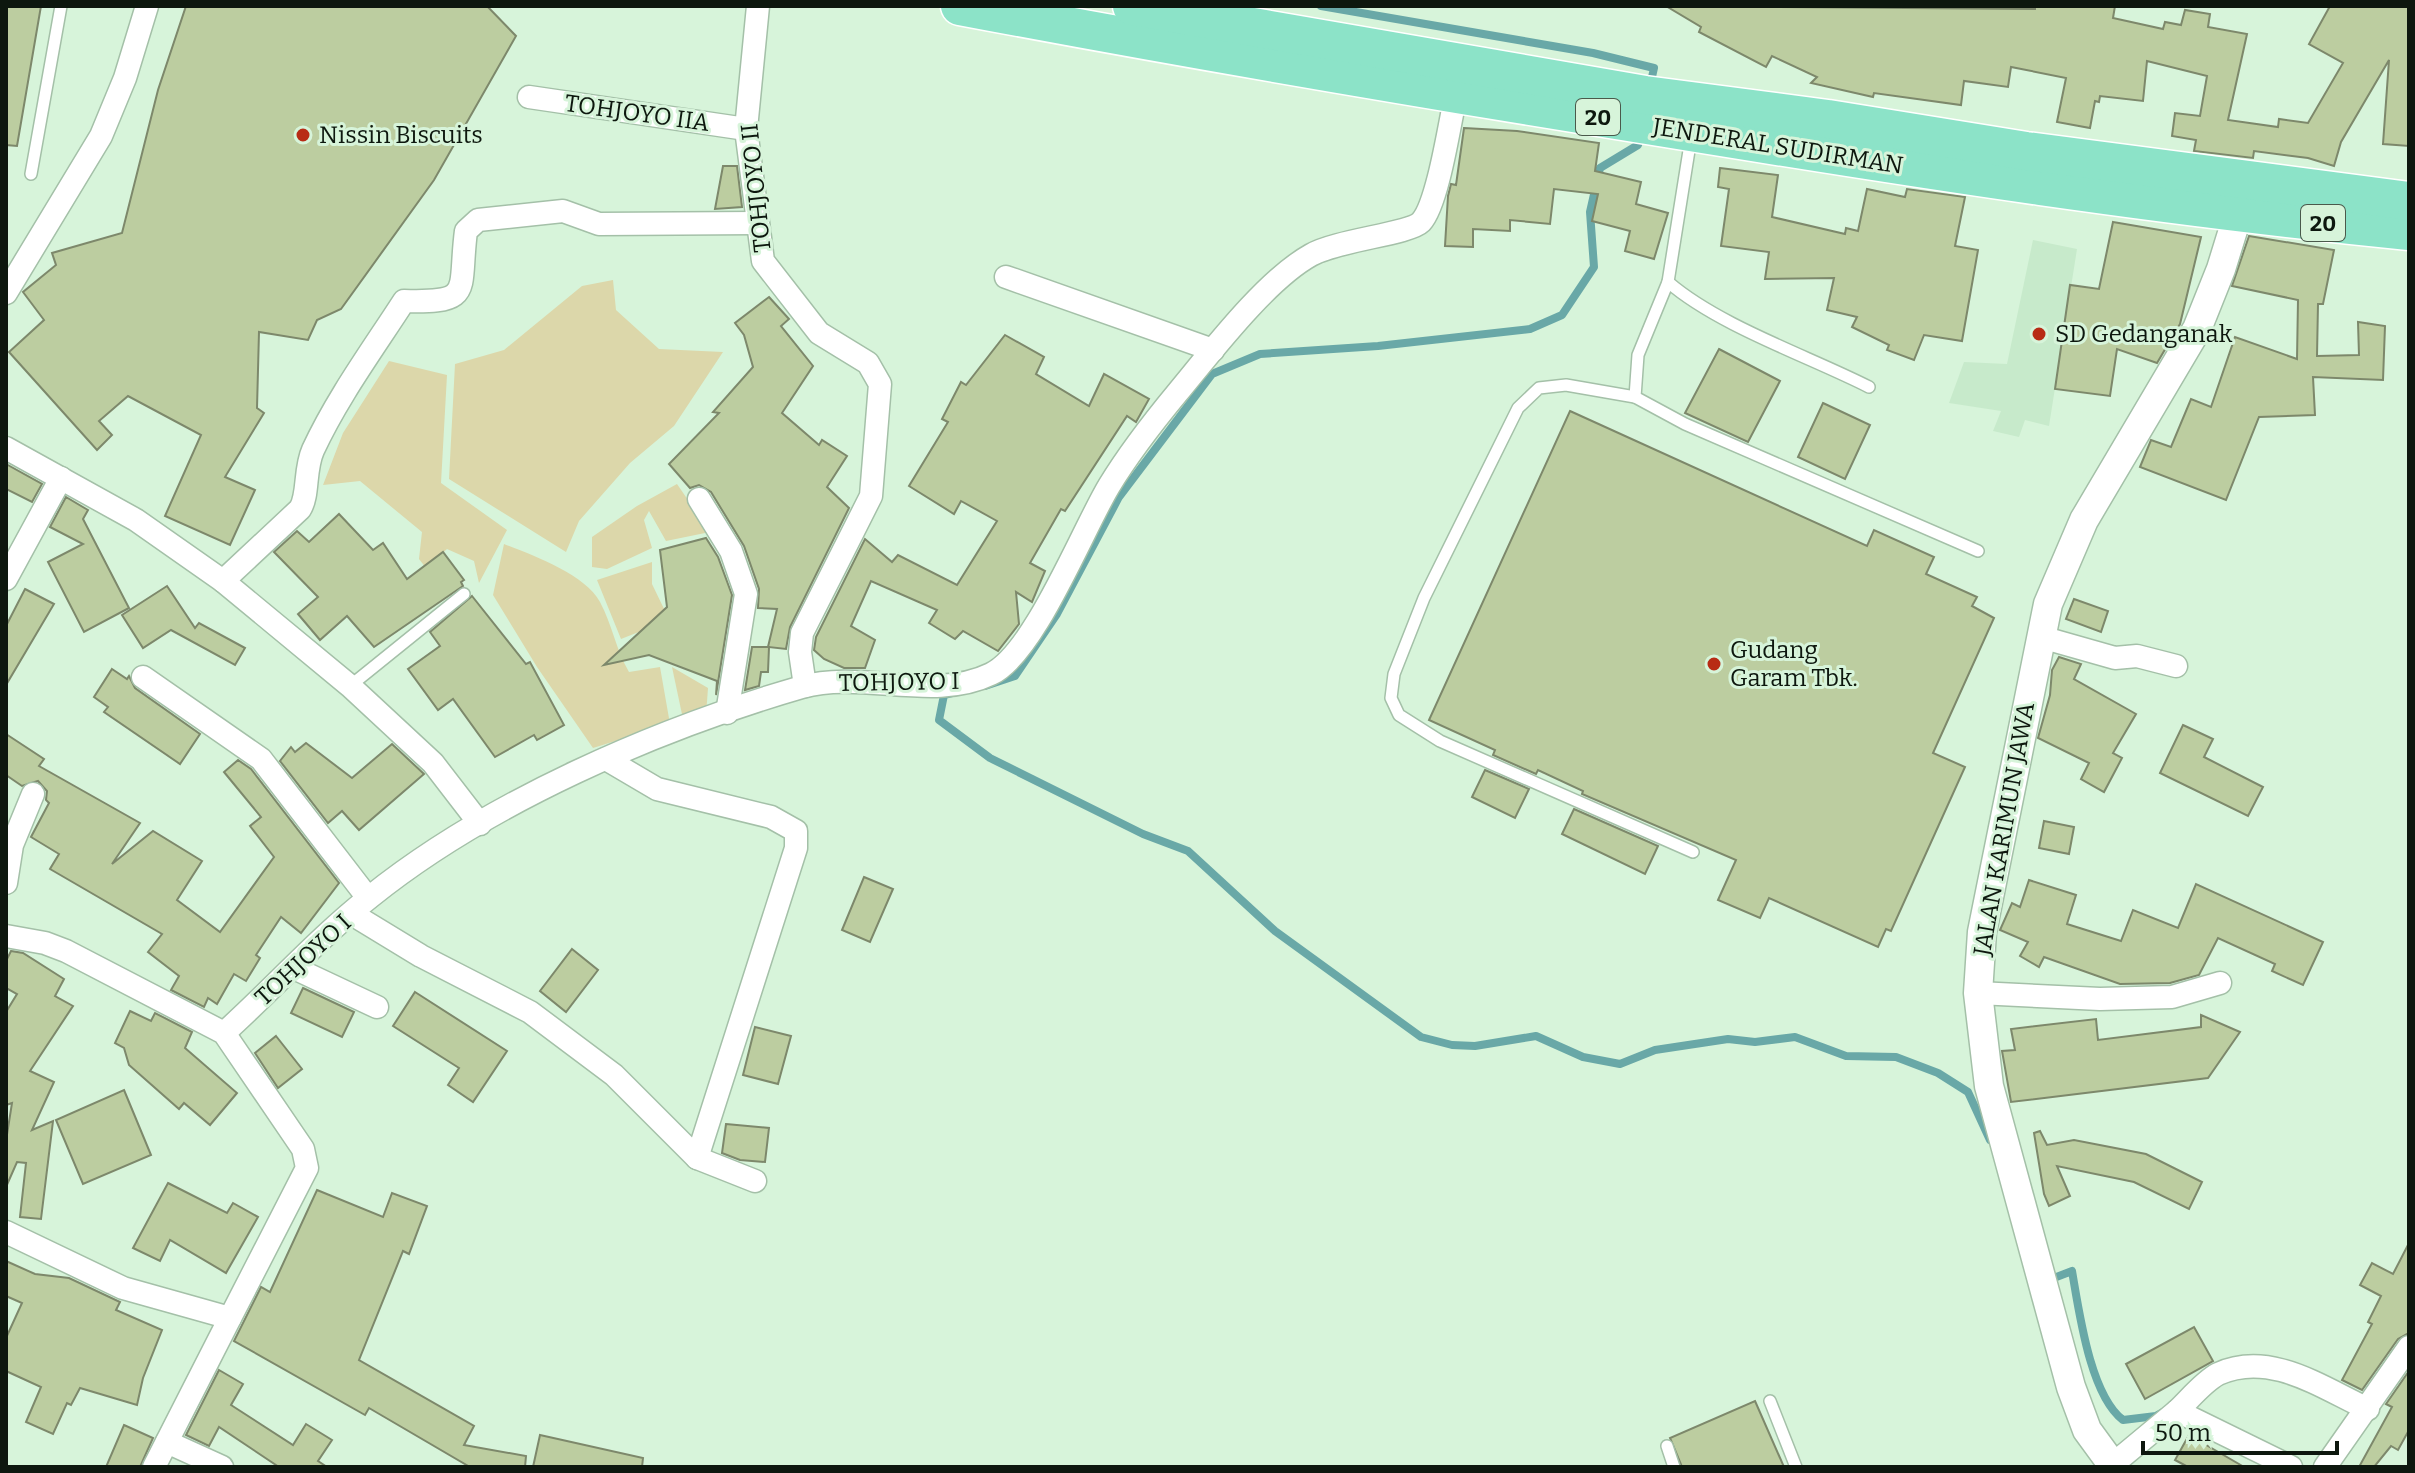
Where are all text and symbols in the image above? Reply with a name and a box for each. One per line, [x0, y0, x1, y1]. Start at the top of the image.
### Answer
street label: TOHJOYO IIA [563, 89, 711, 137]
road number: 20 [1576, 99, 1620, 135]
street label: JENDERAL SUDIRMAN [1650, 112, 1905, 180]
place label: Nissin Biscuits [319, 121, 483, 149]
street label: TOHJOYO II [735, 122, 777, 254]
marker: Nissin Biscuits [294, 126, 312, 144]
road number: 20 [2301, 205, 2345, 241]
place label: SD Gedanganak [2055, 320, 2233, 348]
marker: SD Gedanganak [2030, 325, 2048, 343]
place label: Gudang Garam Tbk. [1730, 636, 1858, 692]
marker: Gudang Garam Tbk. [1705, 655, 1723, 673]
street label: TOHJOYO I [838, 667, 960, 697]
street label: JALAN KARIMUN JAWA [1968, 700, 2040, 959]
street label: TOHJOYO I [249, 909, 357, 1011]
scale bar [2143, 1405, 2337, 1455]
text: 50 m [2155, 1419, 2211, 1447]

